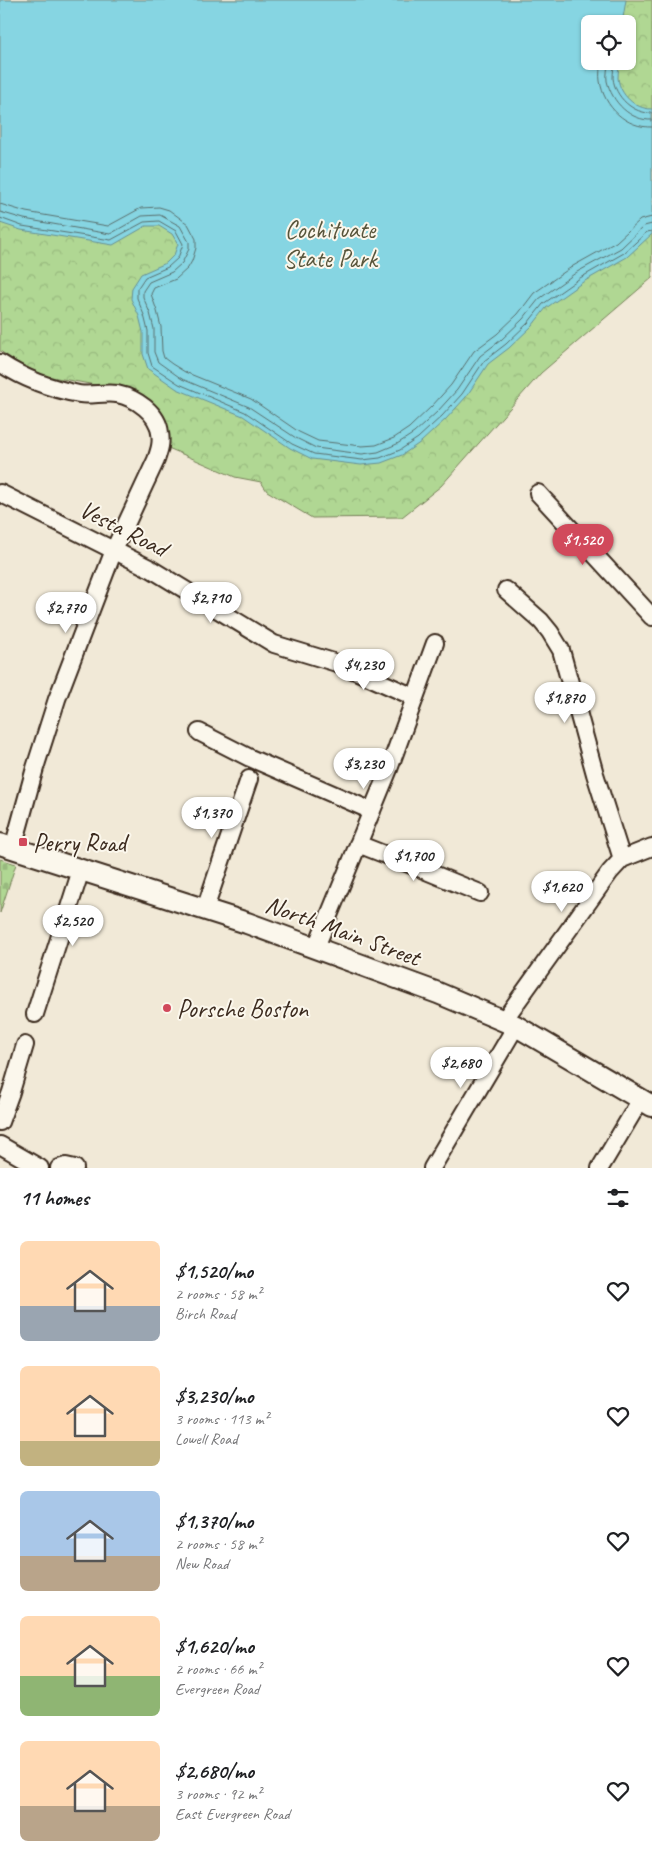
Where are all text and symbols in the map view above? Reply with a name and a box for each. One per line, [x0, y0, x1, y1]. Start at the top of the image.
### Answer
map controls [581, 15, 636, 70]
button: locate [581, 15, 636, 70]
park label: Cochituate State Park [283, 214, 378, 275]
street label: Vesta Road [74, 493, 176, 566]
pin: $1,520 [542, 524, 624, 566]
text: $1,520 [564, 530, 602, 550]
pin: $2,710 [170, 582, 252, 624]
text: $2,710 [191, 588, 231, 608]
pin: $2,770 [25, 592, 107, 634]
text: $2,770 [46, 598, 86, 618]
pin: $4,230 [323, 648, 405, 691]
text: $4,230 [344, 655, 384, 675]
pin: $1,870 [524, 682, 606, 724]
text: $1,870 [545, 688, 585, 708]
pin: $3,230 [323, 748, 405, 790]
text: $3,230 [344, 754, 384, 774]
pin: $1,370 [171, 796, 253, 839]
text: $1,370 [192, 803, 232, 823]
place label: Perry Road [33, 827, 130, 859]
marker: Perry Road [17, 836, 29, 848]
pin: $1,700 [373, 840, 455, 882]
text: $1,700 [394, 846, 434, 866]
pin: $1,620 [521, 870, 603, 913]
text: $1,620 [542, 877, 582, 897]
street label: North Main Street [261, 888, 427, 975]
pin: $2,520 [32, 904, 114, 947]
text: $2,520 [54, 911, 92, 931]
place label: Porsche Boston [177, 993, 309, 1025]
marker: Porsche Boston [161, 1002, 173, 1014]
pin: $2,680 [420, 1046, 502, 1089]
text: $2,680 [441, 1053, 481, 1073]
icon: filters [604, 1184, 632, 1212]
text: 11 homes [20, 1185, 89, 1211]
text: $1,520/mo [175, 1258, 253, 1284]
icon: home [60, 1261, 120, 1321]
icon: heart [604, 1277, 632, 1305]
text: 2 rooms · 58 m² [175, 1284, 261, 1304]
text: Birch Road [175, 1304, 235, 1324]
text: $3,230/mo [175, 1383, 253, 1409]
icon: home [60, 1386, 120, 1446]
icon: heart [604, 1402, 632, 1430]
text: 3 rooms · 113 m² [175, 1409, 269, 1429]
text: Lowell Road [175, 1429, 237, 1449]
text: $1,370/mo [175, 1508, 253, 1534]
icon: home [60, 1511, 120, 1571]
icon: heart [604, 1527, 632, 1555]
text: 2 rooms · 58 m² [175, 1534, 261, 1554]
text: New Road [175, 1554, 229, 1574]
text: $1,620/mo [175, 1633, 254, 1659]
icon: home [60, 1636, 120, 1696]
icon: heart [604, 1652, 632, 1680]
text: 2 rooms · 66 m² [175, 1659, 261, 1679]
text: Evergreen Road [175, 1679, 259, 1699]
text: $2,680/mo [175, 1758, 254, 1784]
icon: home [60, 1761, 120, 1821]
icon: heart [604, 1777, 632, 1805]
text: 3 rooms · 92 m² [175, 1784, 261, 1804]
text: East Evergreen Road [175, 1804, 290, 1824]

